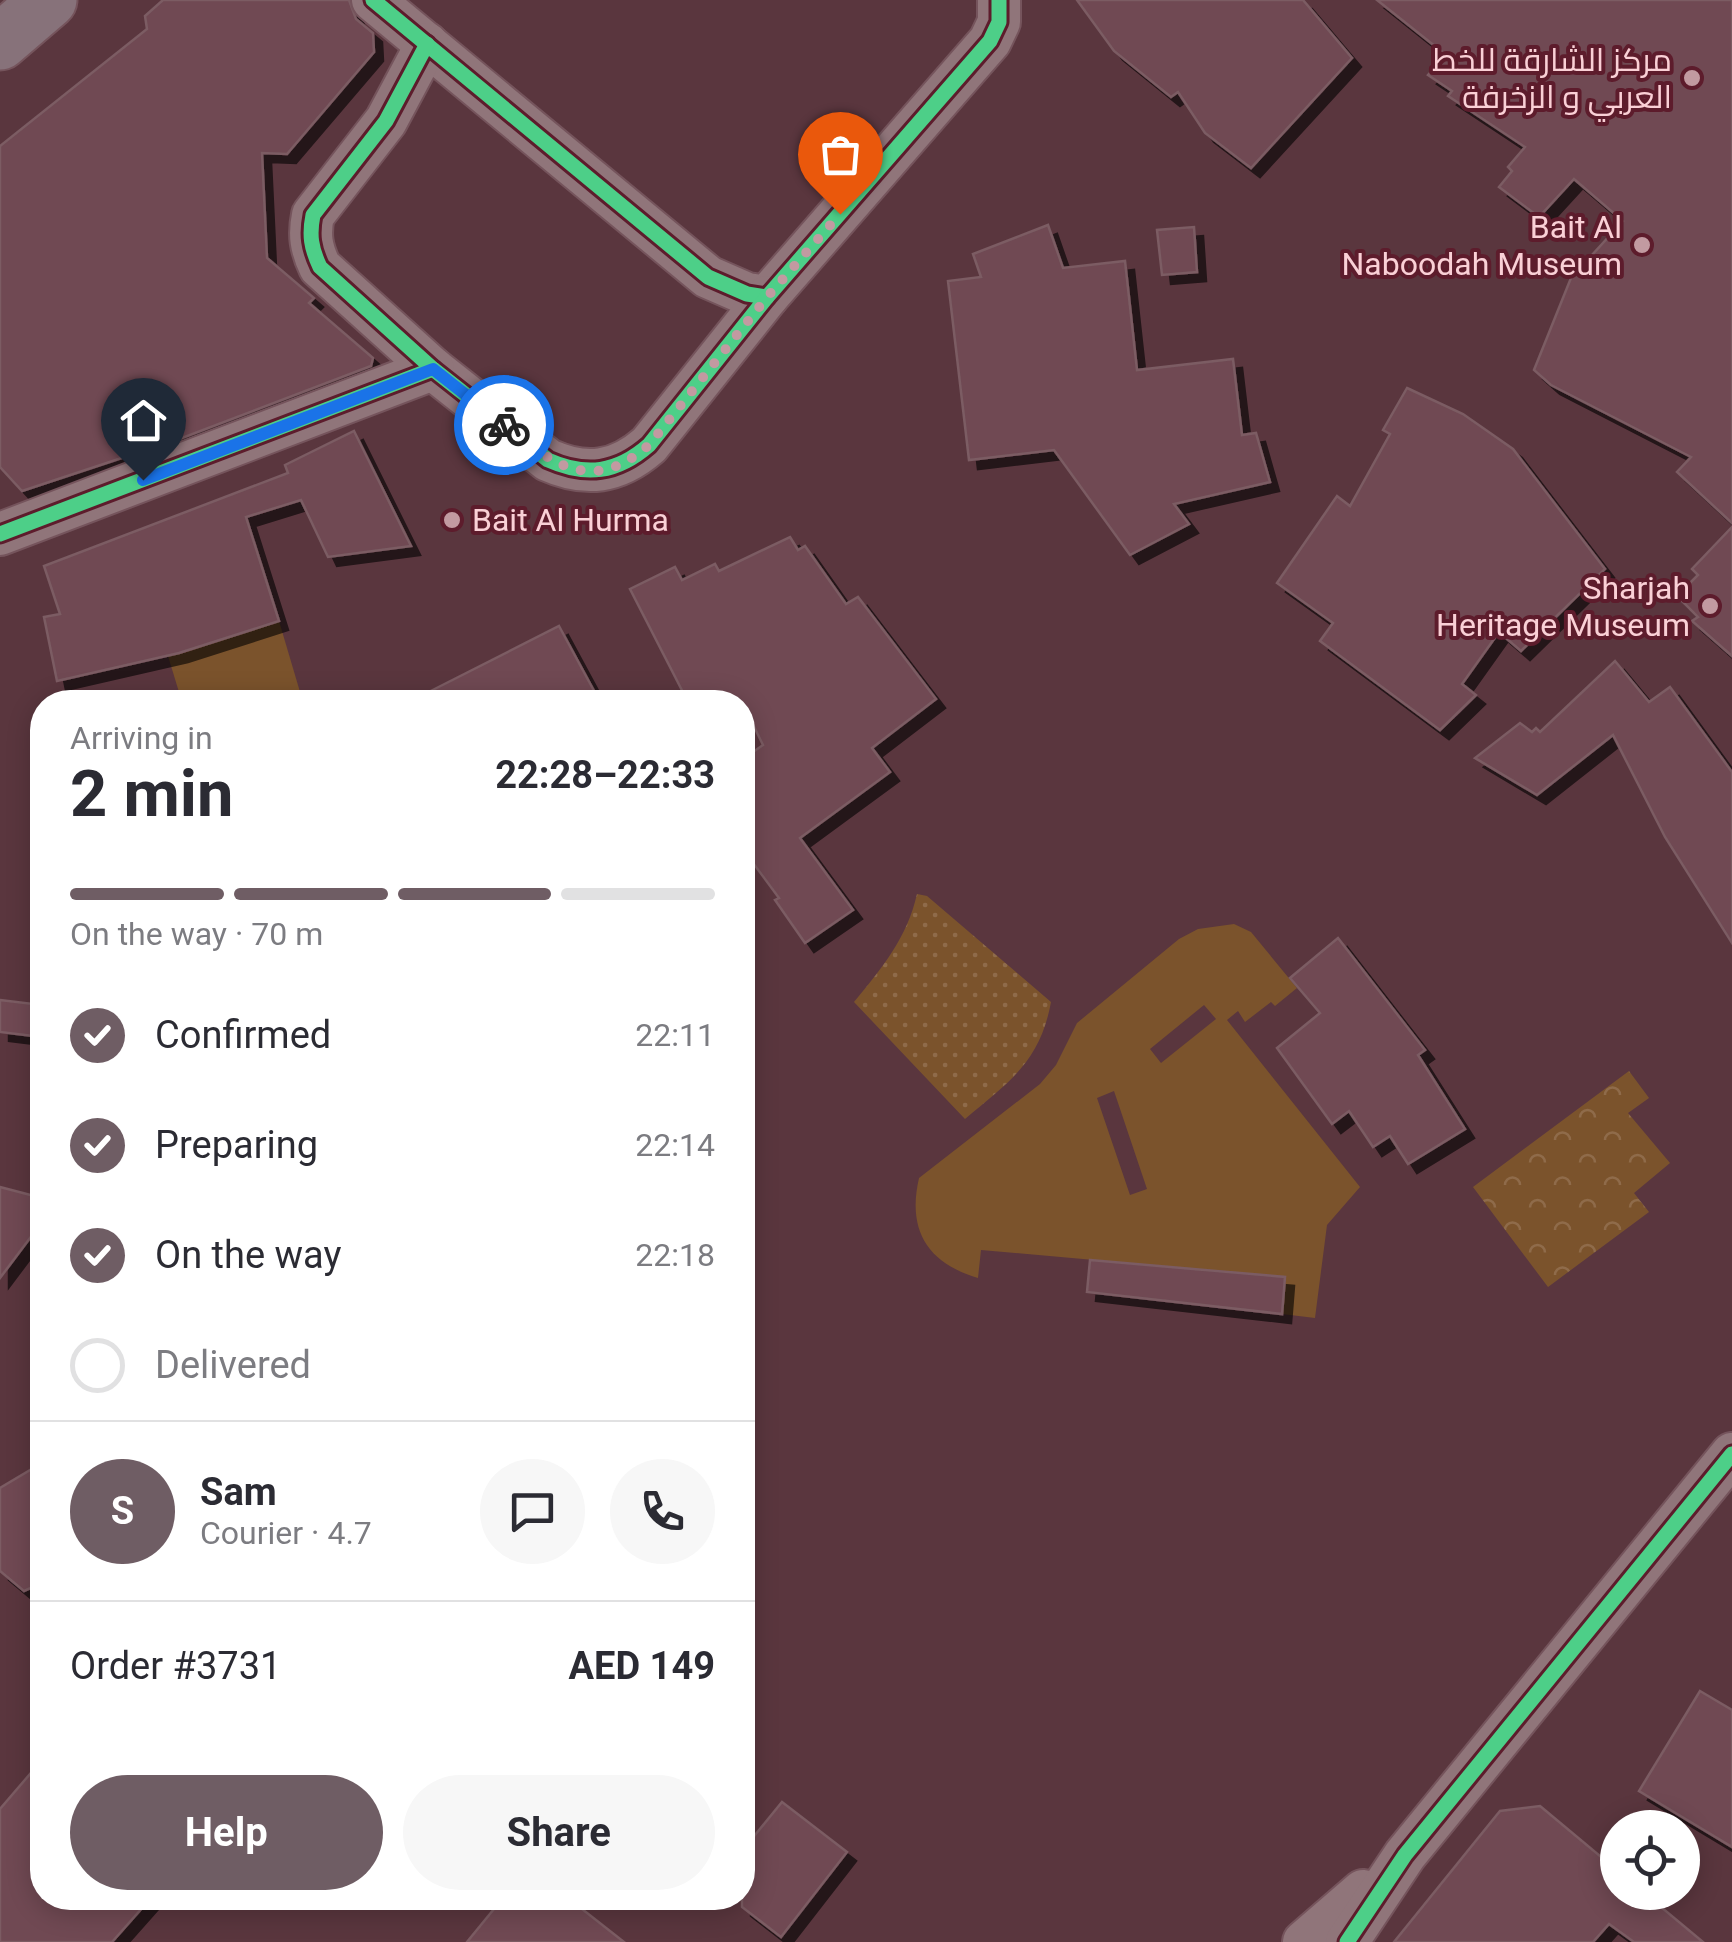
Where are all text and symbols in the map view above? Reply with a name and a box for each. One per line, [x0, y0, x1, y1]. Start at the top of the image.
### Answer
place label: مركز الشارقة للخط العربي و الزخرفة [1432, 41, 1672, 122]
marker: مركز الشارقة للخط العربي و الزخرفة [1681, 67, 1703, 89]
pin [798, 112, 883, 215]
icon: bag [813, 127, 868, 182]
place label: Bait Al Naboodah Museum [1342, 208, 1622, 283]
marker: Bait Al Naboodah Museum [1631, 234, 1653, 256]
courier [454, 375, 554, 475]
pin [101, 378, 186, 481]
icon: home [116, 393, 171, 448]
icon: bike [477, 398, 532, 453]
place label: Bait Al Hurma [472, 501, 669, 539]
marker: Bait Al Hurma [441, 509, 463, 531]
place label: Sharjah Heritage Museum [1436, 569, 1690, 644]
marker: Sharjah Heritage Museum [1699, 595, 1721, 617]
text: Arriving in [70, 719, 213, 757]
text: 22:28–22:33 [495, 753, 715, 797]
text: 2 min [70, 756, 233, 832]
text: On the way · 70 m [70, 915, 323, 953]
icon: check [70, 1008, 125, 1063]
text: Confirmed [155, 1013, 331, 1057]
text: 22:11 [635, 1016, 715, 1054]
icon: check [70, 1118, 125, 1173]
text: Preparing [155, 1123, 318, 1167]
text: 22:14 [635, 1126, 715, 1164]
icon: check [70, 1228, 125, 1283]
text: On the way [155, 1233, 341, 1277]
text: 22:18 [635, 1236, 715, 1274]
text: Delivered [155, 1343, 311, 1387]
button: chat [480, 1459, 585, 1564]
button: phone [610, 1459, 715, 1564]
text: Sam [200, 1470, 277, 1514]
text: S [111, 1489, 134, 1533]
text: Courier · 4.7 [200, 1514, 372, 1552]
text: Order #3731 [70, 1644, 281, 1688]
text: AED 149 [569, 1644, 715, 1688]
button: Help [70, 1775, 383, 1890]
button: Share [403, 1775, 715, 1890]
map controls [1600, 1810, 1700, 1910]
button: locate [1600, 1810, 1700, 1910]

